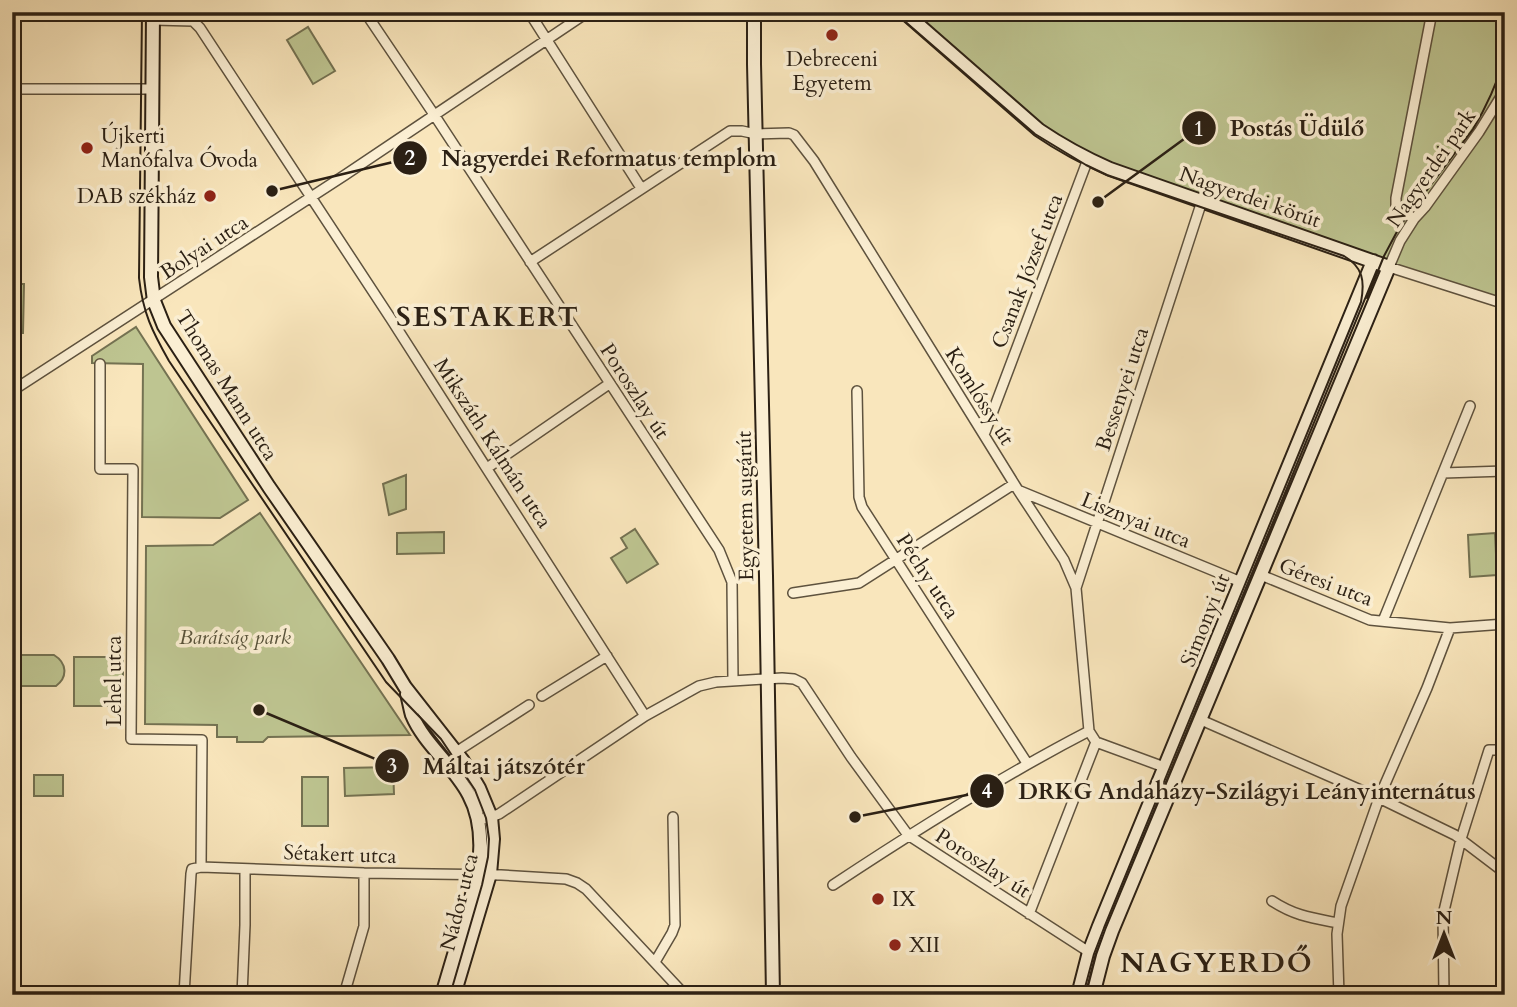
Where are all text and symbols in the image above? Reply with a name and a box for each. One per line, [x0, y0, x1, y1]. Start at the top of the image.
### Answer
marker: Debreceni Egyetem [824, 27, 840, 43]
place label: Debreceni Egyetem [786, 45, 878, 98]
street label: Nagyerdei park [1380, 103, 1483, 233]
callout: Postás Üdülő [1181, 106, 1379, 150]
text: Postás Üdülő [1230, 113, 1364, 144]
text: 1 [1194, 115, 1204, 144]
place label: Újkerti Manófalva Óvoda [101, 121, 258, 175]
callout: Nagyerdei Reformatus templom [393, 136, 791, 180]
marker: Újkerti Manófalva Óvoda [79, 140, 95, 156]
text: Nagyerdei Reformatus templom [441, 143, 778, 174]
text: 2 [405, 144, 416, 173]
street label: Nagyerdei körút [1175, 160, 1325, 235]
place label: DAB székház [77, 182, 197, 211]
marker: DAB székház [202, 188, 218, 204]
street label: Csanak József utca [985, 190, 1070, 353]
street label: Bolyai utca [155, 208, 254, 287]
district label: SESTAKERT [396, 298, 580, 336]
street label: Thomas Mann utca [168, 304, 285, 466]
street label: Bessenyei utca [1089, 324, 1156, 455]
street label: Poroszlay út [593, 338, 676, 445]
street label: Komlóssy út [938, 342, 1021, 451]
street label: Mikszáth Kálmán utca [427, 353, 559, 534]
street label: Egyetem sugárút [730, 430, 761, 581]
street label: Lisznyai utca [1077, 485, 1195, 556]
street label: Péchy utca [889, 528, 966, 625]
street label: Géresi utca [1275, 551, 1377, 614]
street label: Simonyi út [1174, 569, 1237, 671]
park label: Barátság park [179, 623, 292, 652]
street label: Lehel utca [100, 635, 129, 727]
callout: Máltai játszótér [374, 744, 599, 788]
text: Máltai játszótér [423, 751, 586, 782]
text: 3 [387, 752, 397, 781]
callout: DRKG Andaházy-Szilágyi Leányinternátus [969, 769, 1490, 813]
text: DRKG Andaházy-Szilágyi Leányinternátus [1018, 776, 1476, 807]
text: 4 [982, 777, 993, 806]
street label: Poroszlay út [929, 822, 1036, 905]
street label: Sétakert utca [283, 838, 397, 871]
street label: Nádor utca [433, 850, 486, 954]
place label: IX [892, 885, 916, 914]
marker: IX [870, 891, 886, 907]
north arrow [1408, 898, 1478, 968]
text: N [1436, 905, 1453, 931]
place label: XII [909, 931, 940, 960]
marker: XII [887, 937, 903, 953]
district label: NAGYERDŐ [1120, 944, 1314, 982]

